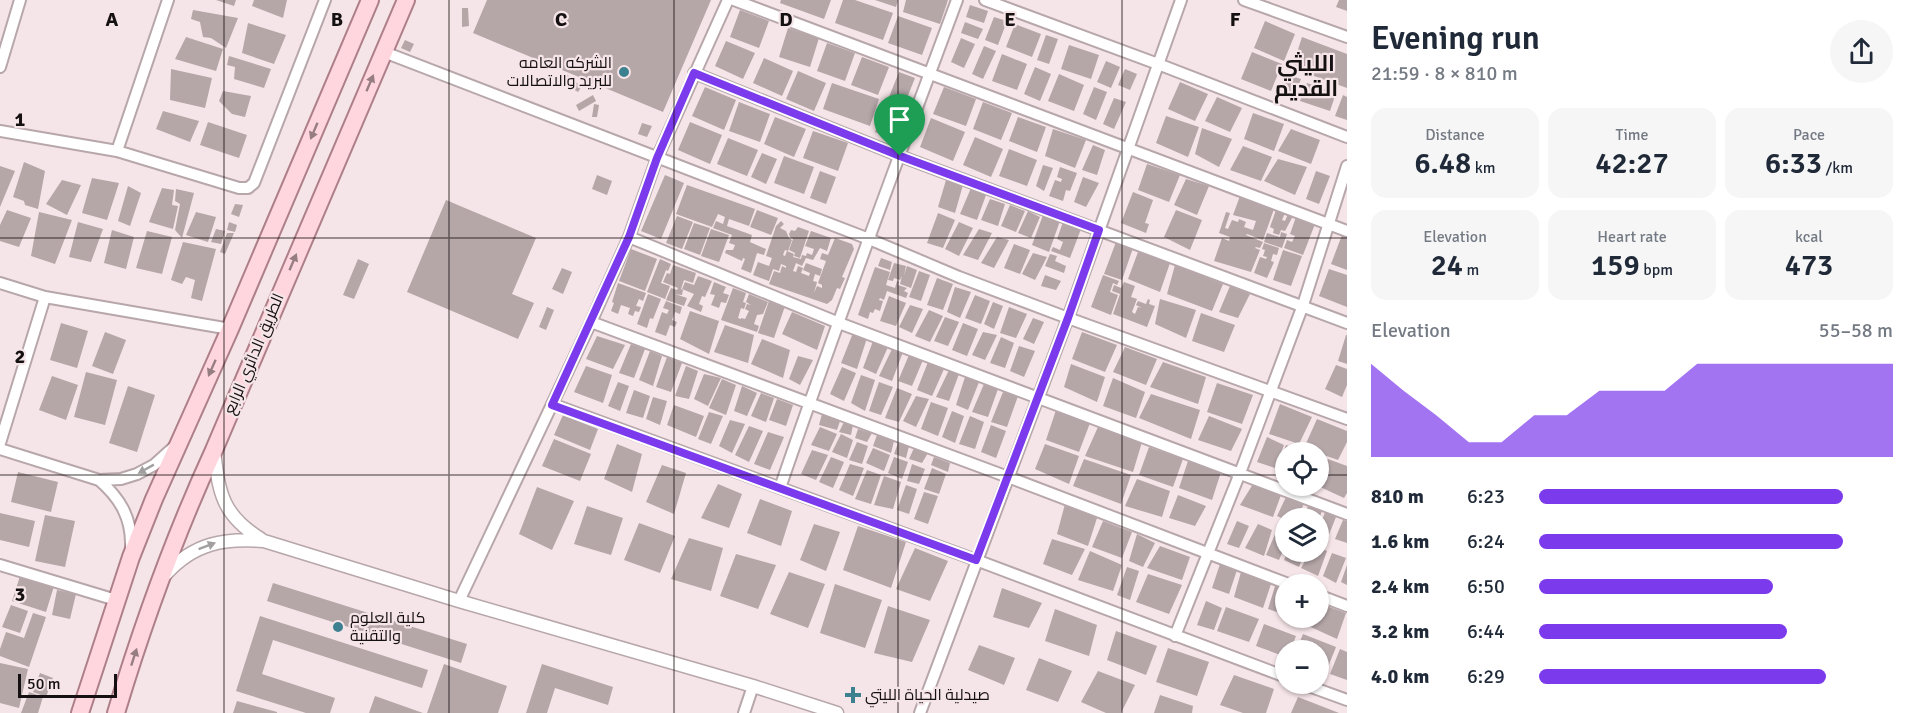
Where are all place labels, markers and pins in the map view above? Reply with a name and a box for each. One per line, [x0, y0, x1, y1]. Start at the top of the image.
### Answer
place label: الشركه العامه للبريد والاتصالات [507, 53, 612, 91]
marker: الشركه العامه للبريد والاتصالات [617, 65, 631, 79]
pin [874, 94, 925, 156]
place label: كلية العلوم والتقنية [350, 608, 425, 646]
marker: كلية العلوم والتقنية [331, 620, 345, 634]
place label: صيدلية الحياة الليتي [865, 685, 990, 708]
marker: صيدلية الحياة الليتي [846, 688, 860, 702]

